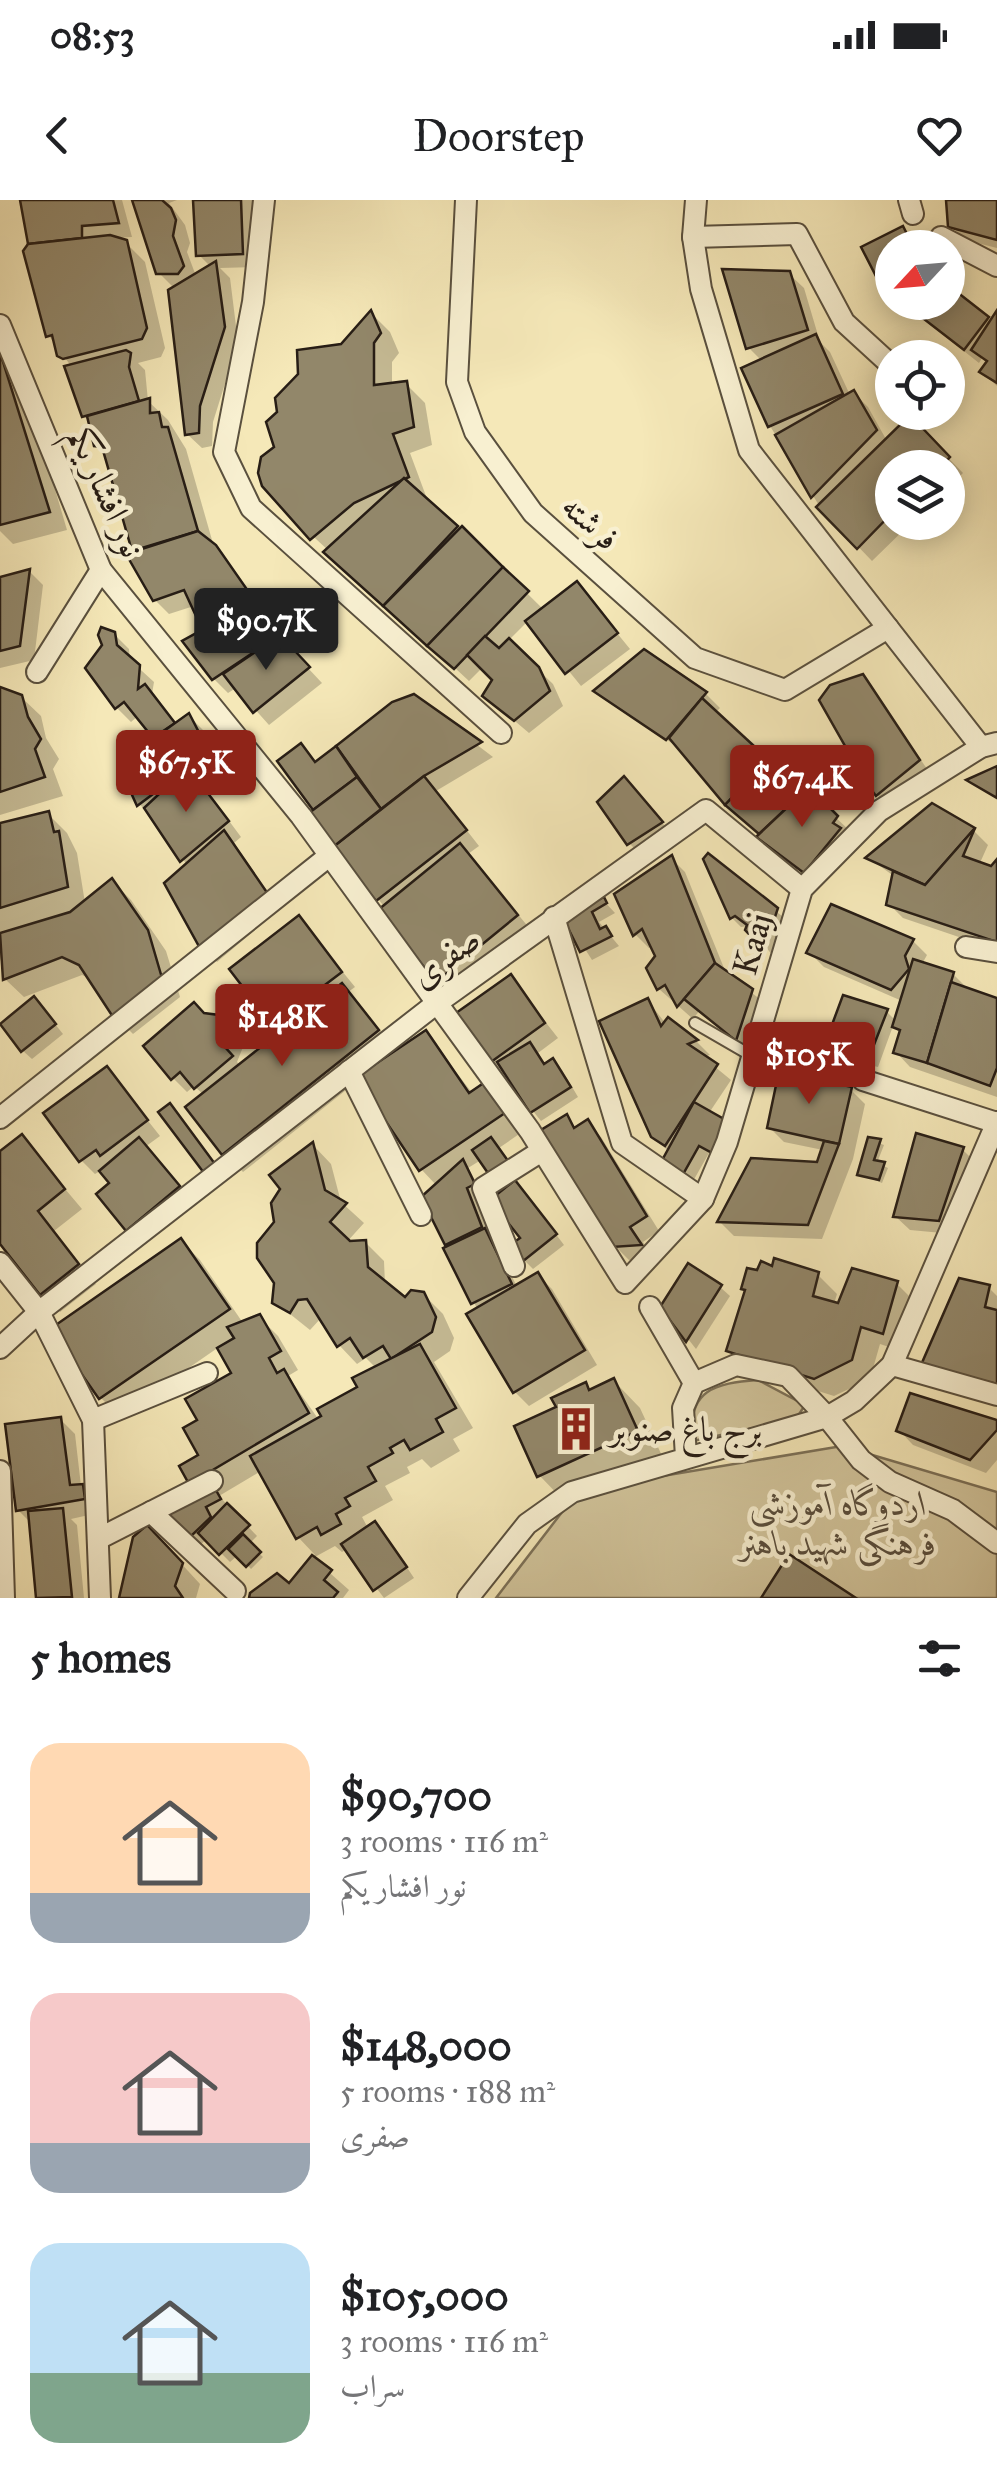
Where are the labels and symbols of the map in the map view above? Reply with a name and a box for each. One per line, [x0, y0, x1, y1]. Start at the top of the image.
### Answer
north arrow [875, 230, 965, 320]
street label: نور افشار یکم [49, 420, 154, 569]
street label: فرشته [553, 485, 629, 560]
pin: $90.7K [185, 588, 347, 673]
pin: $67.5K [105, 730, 267, 815]
pin: $67.4K [721, 745, 883, 830]
street label: Kaaj [723, 908, 782, 980]
street label: صفری [402, 917, 489, 998]
pin: $148K [212, 984, 352, 1069]
pin: $105K [739, 1022, 879, 1107]
building icon: برج باغ صنوبر [552, 1405, 600, 1453]
place label: برج باغ صنوبر [606, 1408, 762, 1460]
park label: اردوگاه آموزشی فرهنگی شهید باهنر [736, 1482, 937, 1567]

